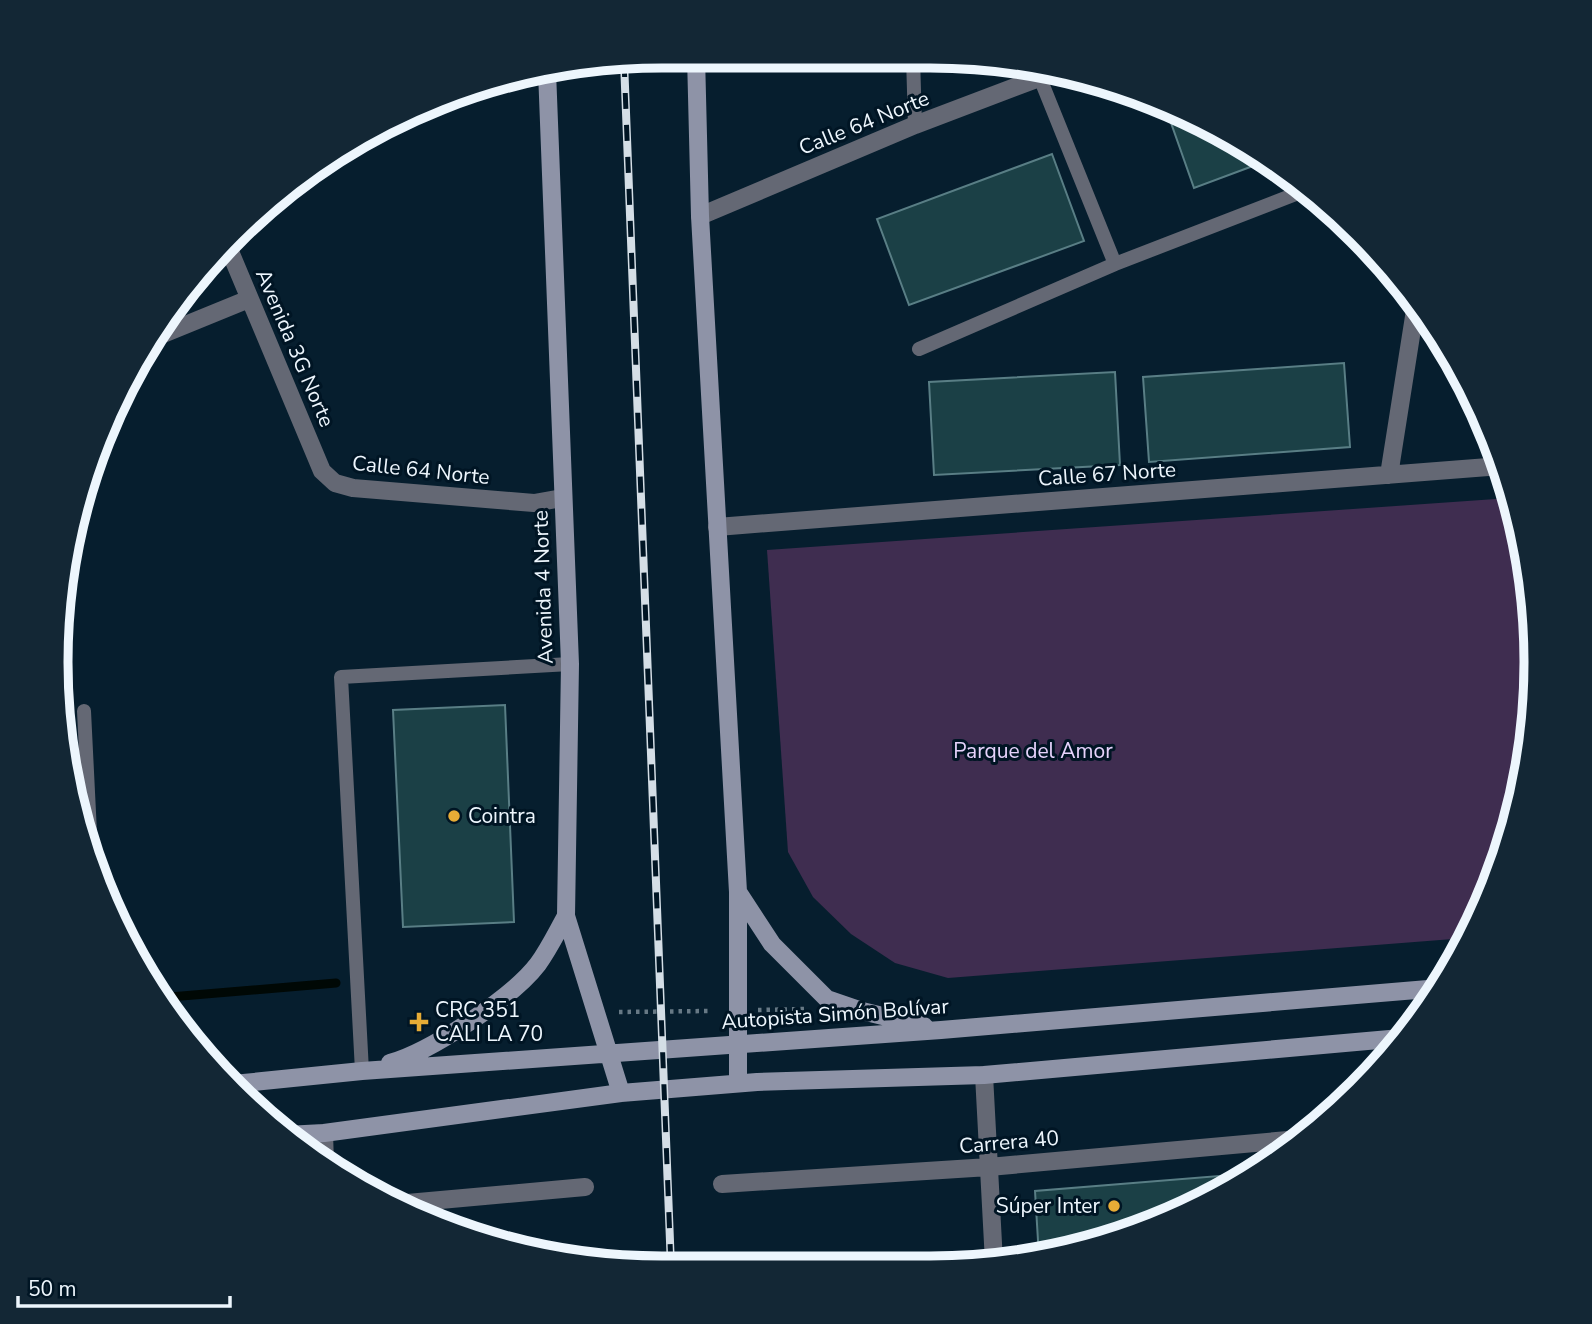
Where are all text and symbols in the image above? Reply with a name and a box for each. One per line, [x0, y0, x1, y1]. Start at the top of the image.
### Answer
street label: Calle 64 Norte [795, 84, 933, 162]
street label: Avenida 3G Norte [249, 265, 341, 431]
street label: Calle 64 Norte [351, 449, 491, 491]
street label: Calle 67 Norte [1037, 455, 1177, 493]
street label: Avenida 4 Norte [526, 510, 560, 664]
park label: Parque del Amor [953, 737, 1113, 765]
place label: Cointra [468, 802, 536, 830]
marker: Cointra [446, 808, 462, 824]
street label: Autopista Simón Bolívar [720, 992, 950, 1036]
place label: CRC 351 CALI LA 70 [435, 996, 543, 1048]
marker: CRC 351 CALI LA 70 [409, 1012, 429, 1032]
street label: Carrera 40 [958, 1124, 1060, 1160]
place label: Súper Inter [996, 1192, 1100, 1220]
marker: Súper Inter [1106, 1198, 1122, 1214]
scale bar [18, 1264, 229, 1308]
text: 50 m [28, 1275, 77, 1303]

